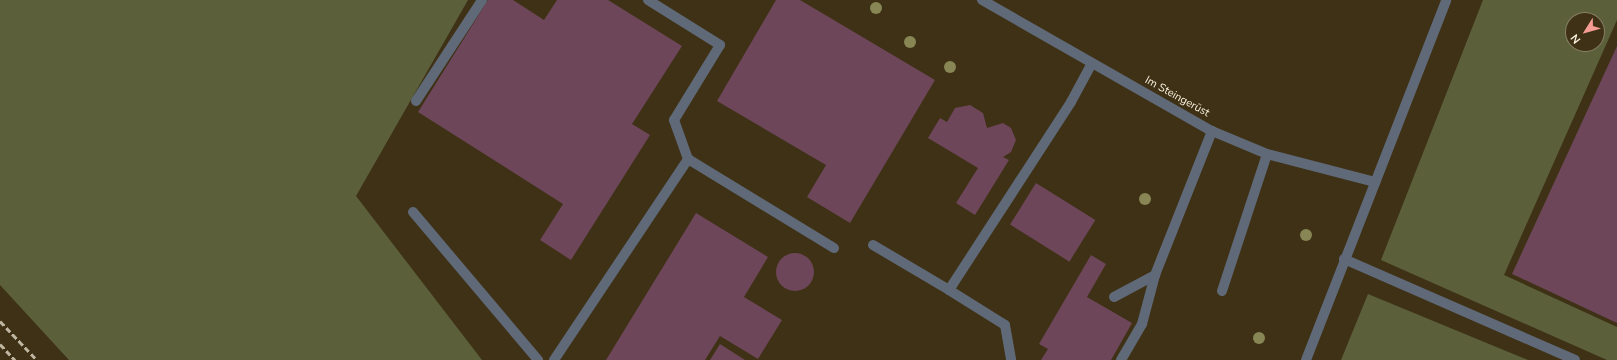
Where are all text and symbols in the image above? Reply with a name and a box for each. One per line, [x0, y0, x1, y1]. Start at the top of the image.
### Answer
north arrow [1565, 12, 1605, 52]
text: N [1567, 31, 1584, 47]
street label: Im Steingerüst [1142, 74, 1212, 120]

